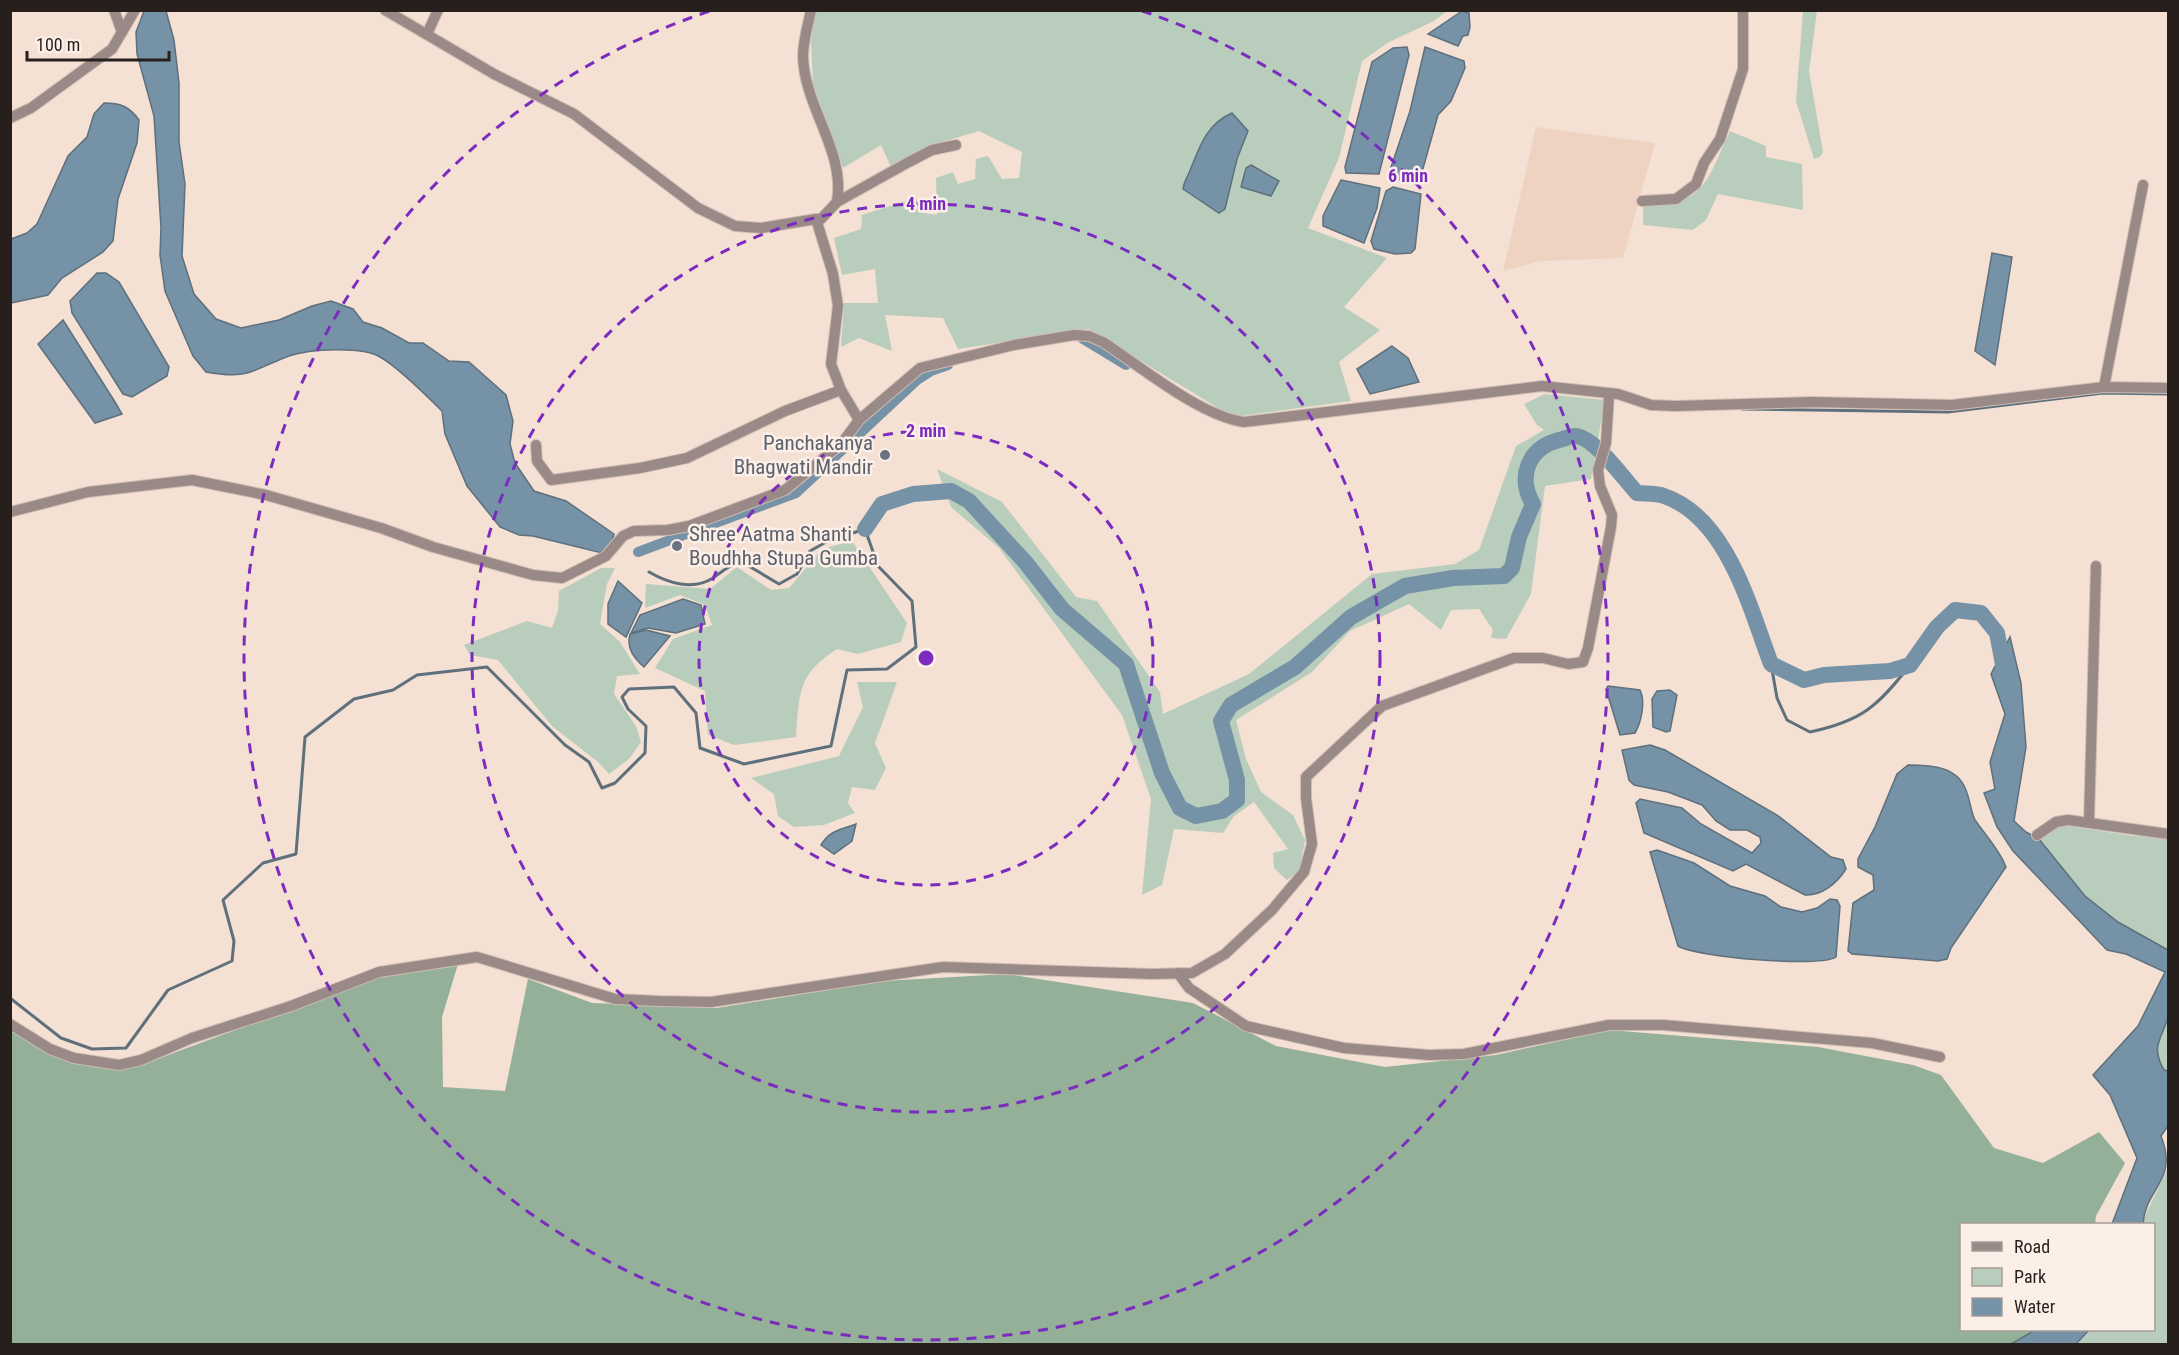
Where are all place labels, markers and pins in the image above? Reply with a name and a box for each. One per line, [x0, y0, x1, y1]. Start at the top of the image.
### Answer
place label: Panchakanya Bhagwati Mandir [734, 431, 873, 479]
marker: Panchakanya Bhagwati Mandir [878, 448, 892, 462]
place label: Shree Aatma Shanti Boudhha Stupa Gumba [689, 522, 878, 570]
marker: Shree Aatma Shanti Boudhha Stupa Gumba [670, 539, 684, 553]
centre of rings [916, 648, 936, 668]

